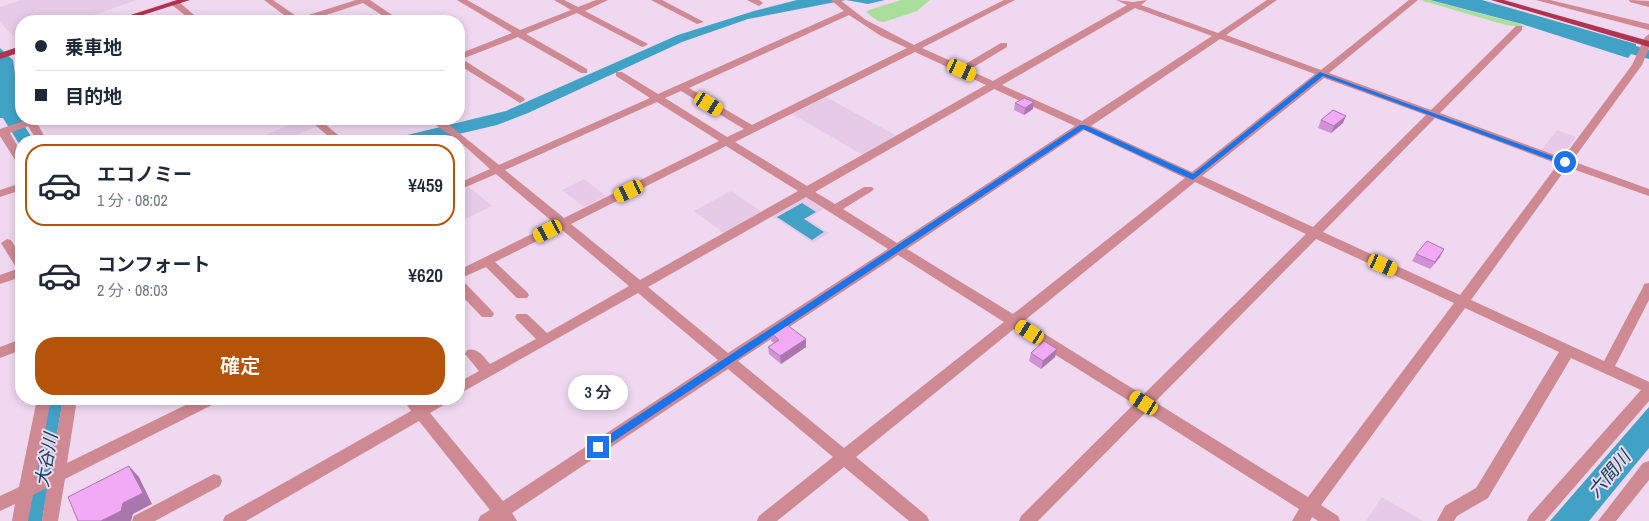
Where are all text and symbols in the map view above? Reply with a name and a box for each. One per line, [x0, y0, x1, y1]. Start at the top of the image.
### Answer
text: 乗車地 [65, 34, 122, 60]
car [945, 57, 978, 83]
text: 目的地 [65, 83, 122, 109]
car [692, 90, 725, 118]
route start [1554, 151, 1576, 173]
text: エコノミー [97, 161, 192, 187]
icon: car [37, 163, 82, 208]
text: ¥459 [408, 172, 443, 198]
car [612, 178, 645, 204]
text: 1 分 · 08:02 [97, 189, 168, 211]
car [531, 218, 564, 244]
text: コンフォート [97, 251, 210, 277]
car [1366, 252, 1399, 278]
icon: car [37, 253, 82, 298]
text: ¥620 [408, 262, 443, 288]
text: 2 分 · 08:03 [97, 279, 168, 301]
car [1013, 318, 1046, 346]
button: 確定 [35, 337, 445, 395]
callout: 3 分 [568, 374, 628, 410]
text: 3 分 [585, 381, 611, 403]
car [1127, 389, 1160, 417]
water label: 大谷川 [29, 429, 63, 489]
route end [587, 436, 609, 458]
water label: 六間川 [1582, 444, 1637, 503]

